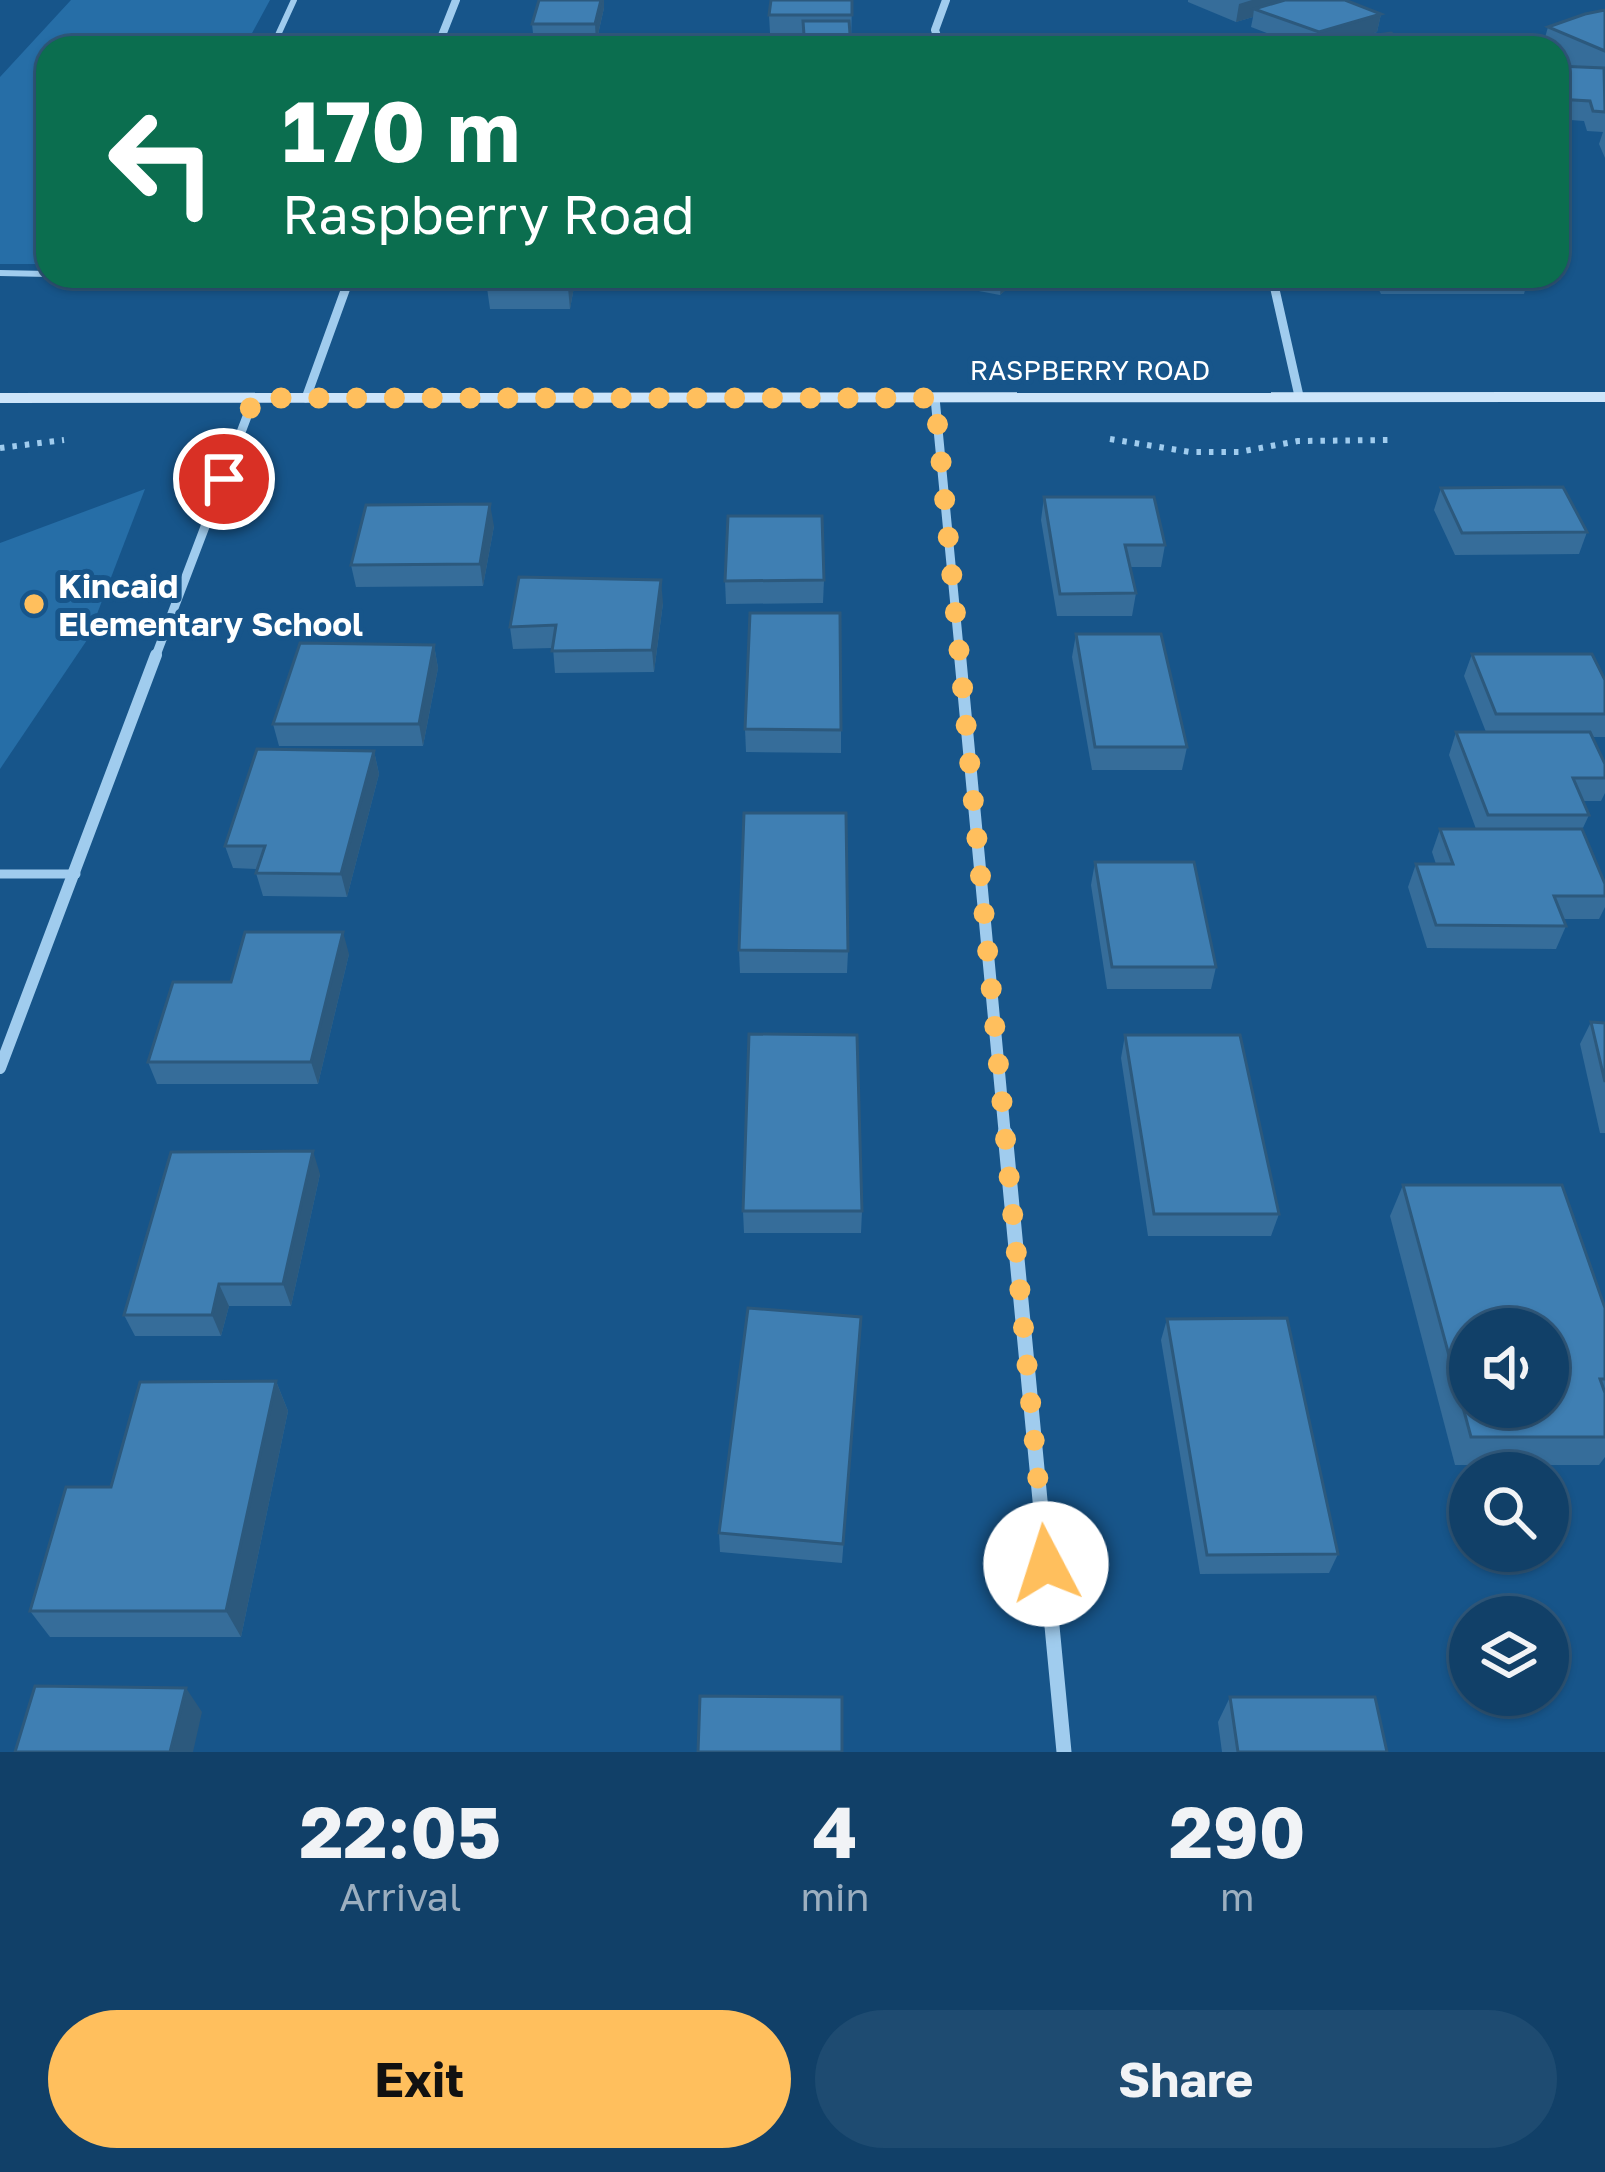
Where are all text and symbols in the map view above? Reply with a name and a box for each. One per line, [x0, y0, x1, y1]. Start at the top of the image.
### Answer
text: 170 m [282, 80, 520, 180]
icon: left [84, 84, 240, 240]
text: Raspberry Road [282, 181, 695, 246]
street label: RASPBERRY ROAD [970, 354, 1210, 386]
pin [173, 428, 275, 530]
icon: arrive [191, 446, 257, 512]
place label: Kincaid Elementary School [58, 566, 363, 643]
marker: Kincaid Elementary School [21, 591, 47, 617]
map controls [1449, 1308, 1569, 1716]
button: sound [1449, 1308, 1569, 1428]
button: search [1449, 1452, 1569, 1572]
position arrow [983, 1501, 1109, 1627]
button: layers [1449, 1596, 1569, 1716]
text: 22:05 [299, 1787, 501, 1874]
text: 4 [813, 1787, 858, 1874]
text: 290 [1169, 1787, 1305, 1874]
text: Arrival [339, 1873, 461, 1920]
text: min [801, 1873, 870, 1920]
text: m [1220, 1873, 1255, 1920]
button: Exit [48, 2010, 791, 2148]
button: Share [815, 2010, 1557, 2148]

